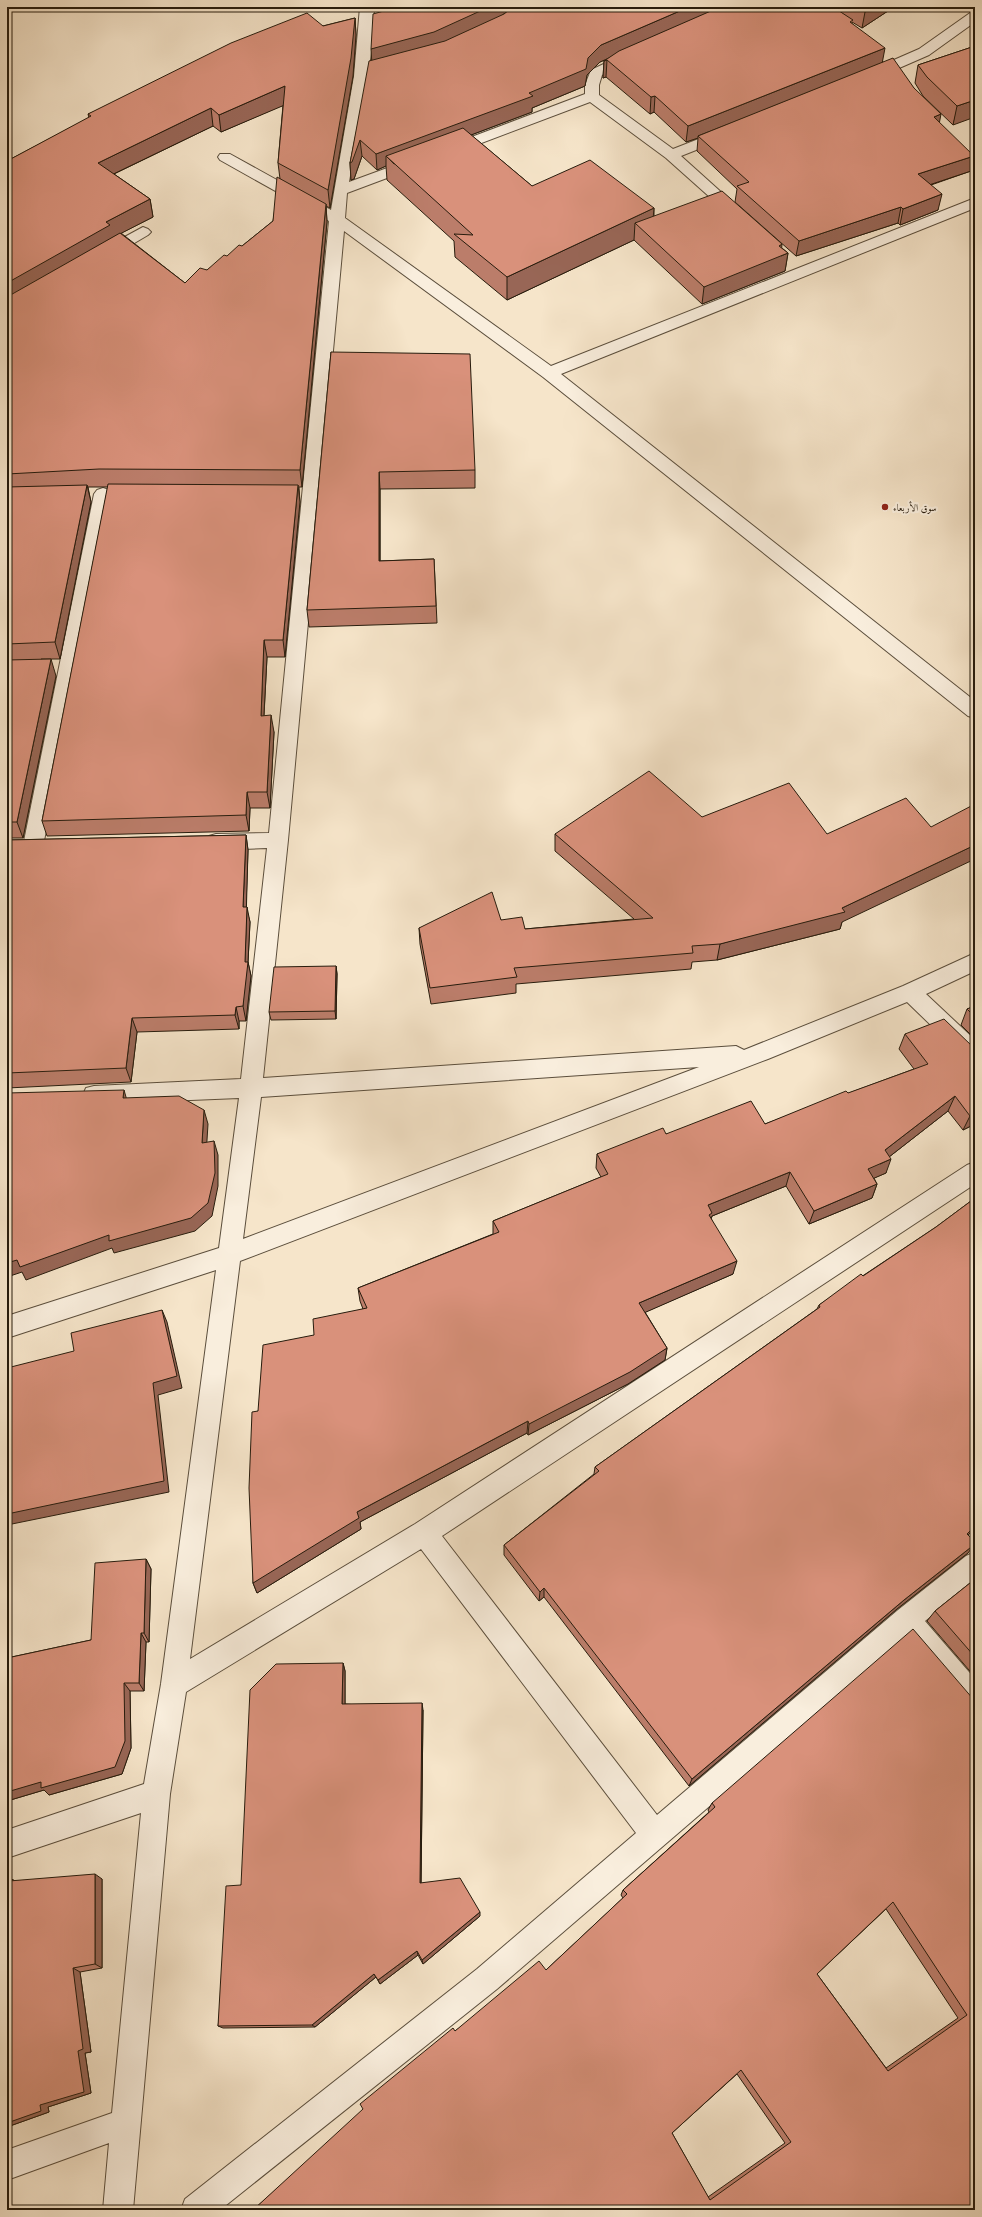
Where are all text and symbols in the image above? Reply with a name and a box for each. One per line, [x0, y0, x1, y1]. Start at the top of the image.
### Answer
place label: سوق الأربعاء [893, 501, 937, 514]
marker: سوق الأربعاء [880, 502, 890, 512]

